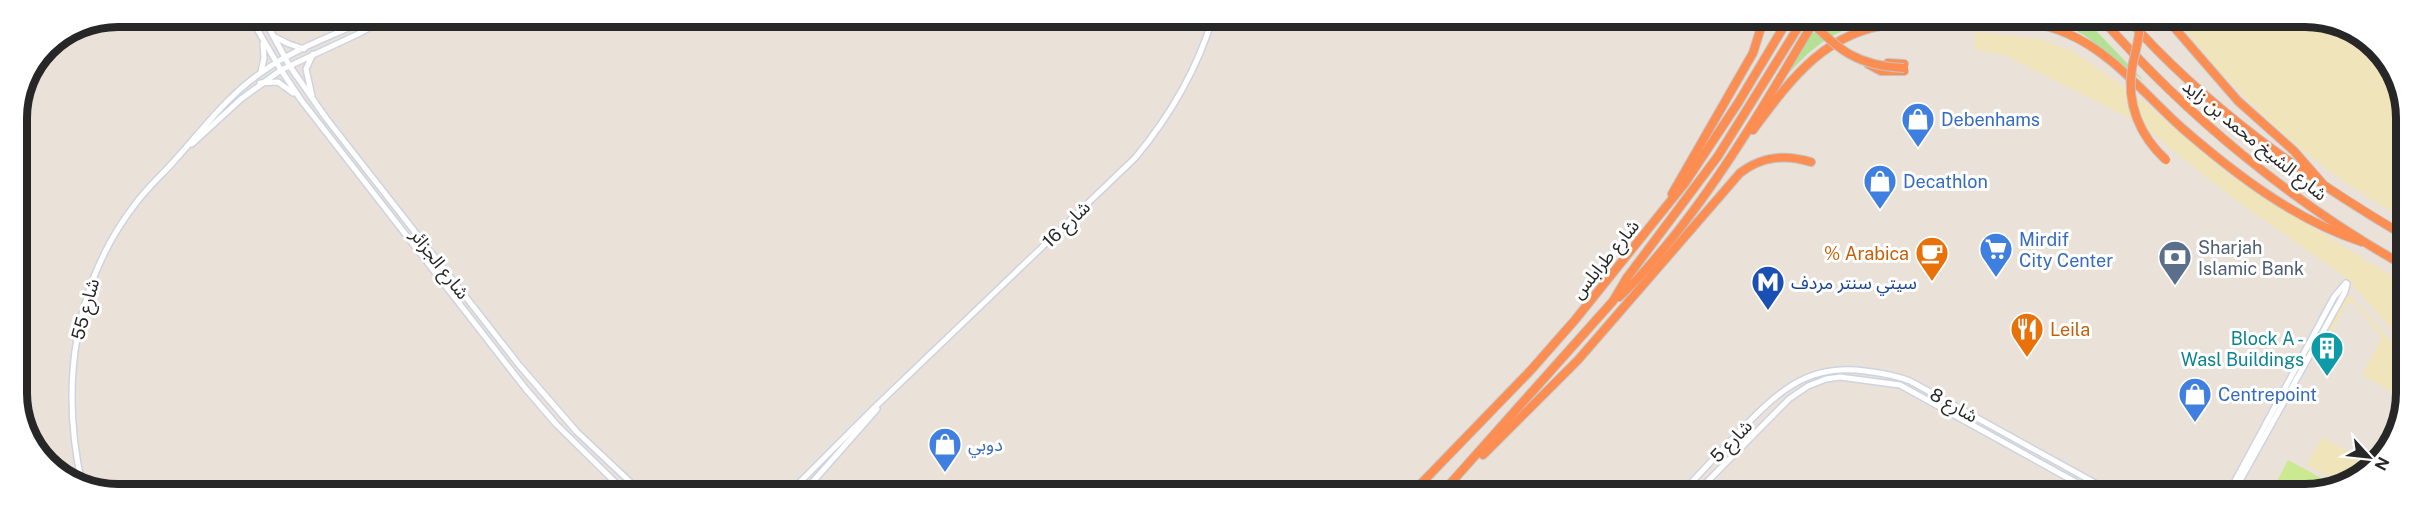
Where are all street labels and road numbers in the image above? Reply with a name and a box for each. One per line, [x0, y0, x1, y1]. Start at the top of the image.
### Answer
street label: شارع الشيخ محمد بن زايد [2176, 75, 2331, 208]
street label: شارع 16 [1038, 196, 1097, 255]
street label: شارع طرابلس [1567, 215, 1646, 305]
street label: شارع الجزائر [402, 224, 474, 306]
street label: شارع 55 [67, 276, 107, 343]
street label: شارع 8 [1925, 383, 1981, 430]
street label: شارع 5 [1706, 415, 1759, 469]

